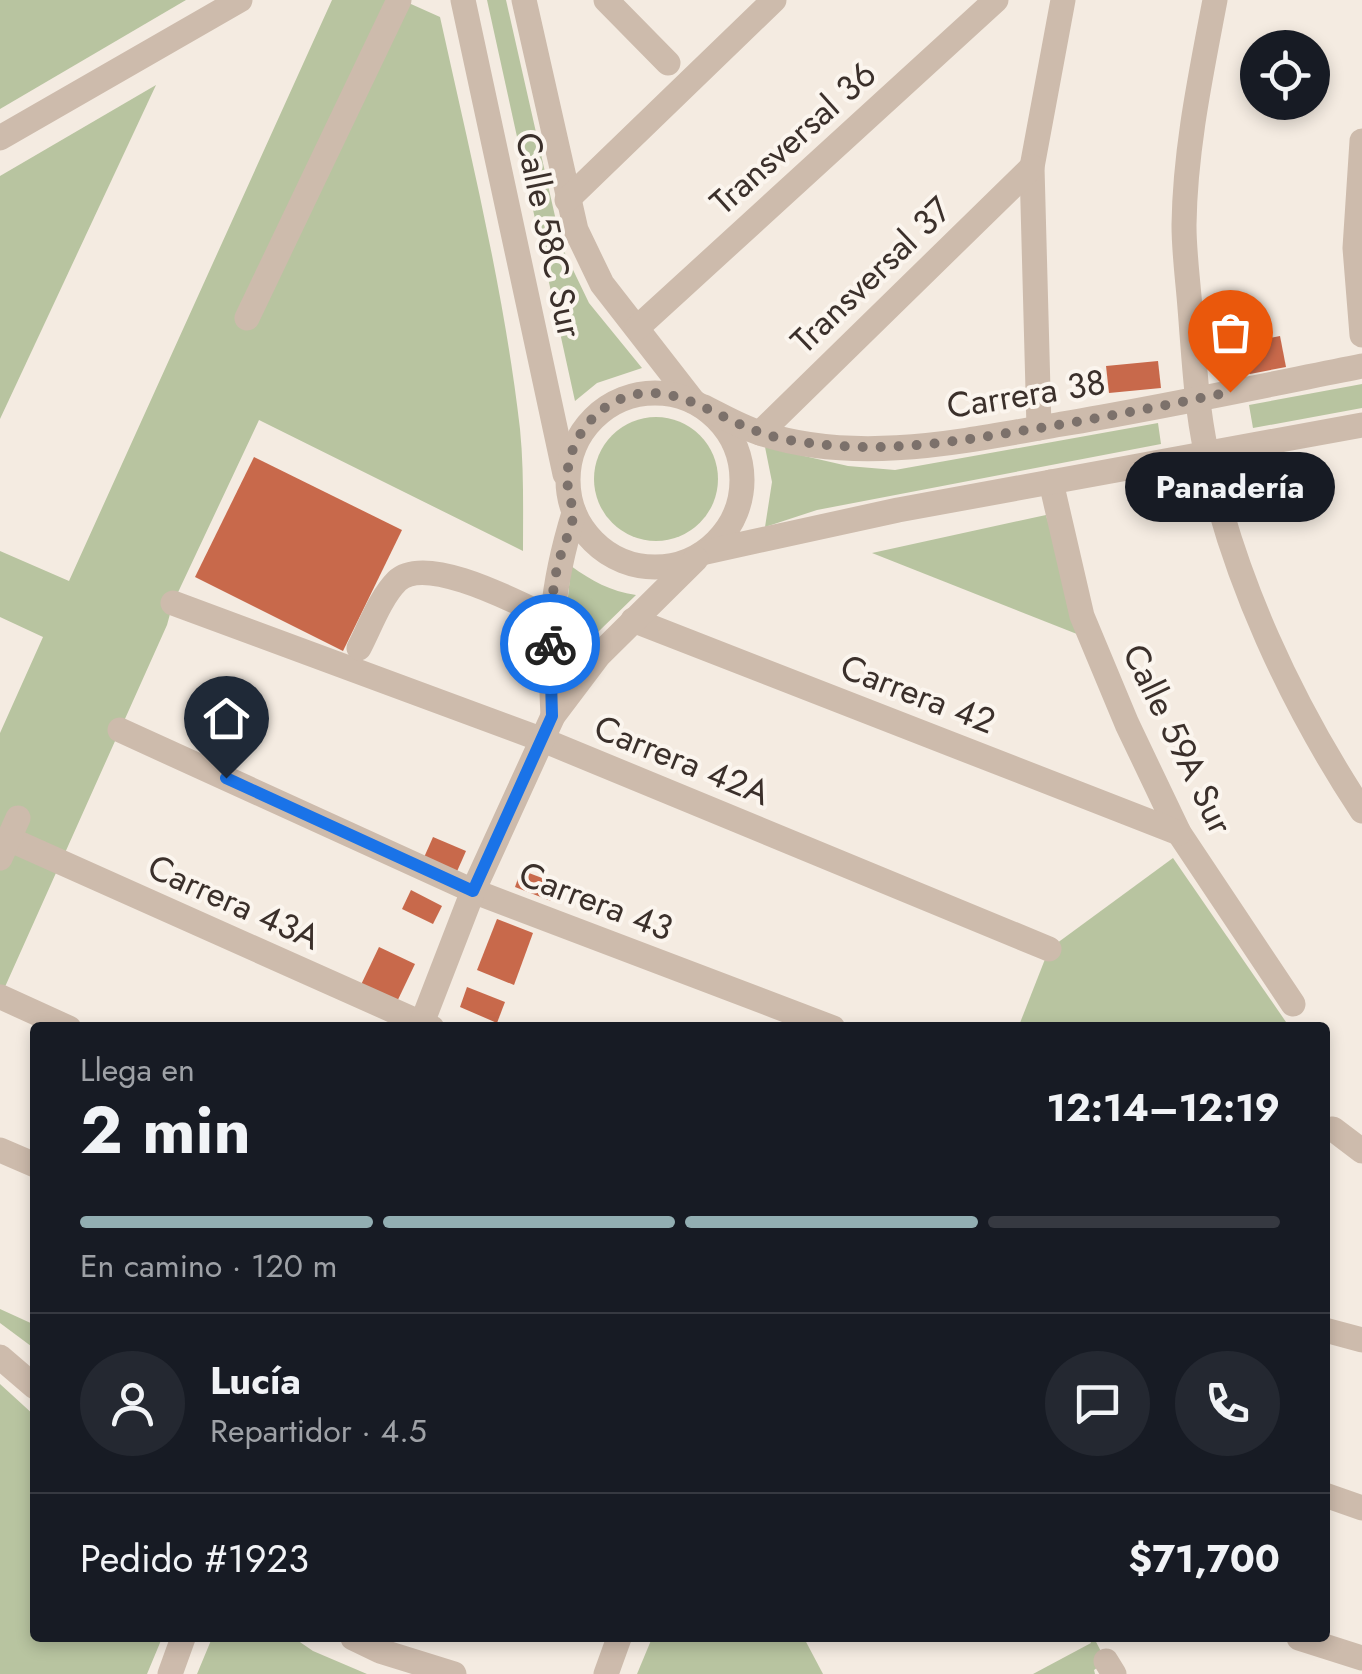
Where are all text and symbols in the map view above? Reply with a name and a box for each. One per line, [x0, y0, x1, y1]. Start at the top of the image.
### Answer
map controls [1240, 30, 1330, 120]
button: locate [1240, 30, 1330, 120]
street label: Transversal 36 [699, 50, 887, 226]
street label: Calle 58C Sur [503, 128, 595, 342]
street label: Transversal 37 [780, 185, 963, 365]
pin [1188, 290, 1273, 393]
icon: bag [1203, 305, 1258, 360]
street label: Carrera 38 [943, 357, 1109, 431]
callout: Panadería [1125, 452, 1335, 522]
text: Panadería [1155, 464, 1305, 510]
courier [500, 594, 600, 694]
icon: bike [523, 617, 578, 672]
street label: Calle 59A Sur [1110, 635, 1246, 843]
street label: Carrera 42 [833, 642, 1003, 746]
pin [184, 676, 269, 779]
icon: home [199, 691, 254, 746]
street label: Carrera 42A [587, 702, 777, 818]
street label: Carrera 43A [140, 842, 328, 962]
street label: Carrera 43 [512, 849, 680, 953]
text: Llega en [80, 1047, 195, 1093]
text: 12:14–12:19 [1047, 1080, 1280, 1135]
text: 2 min [80, 1083, 251, 1177]
text: En camino · 120 m [80, 1243, 337, 1289]
button: person [80, 1351, 185, 1456]
button: chat [1045, 1351, 1150, 1456]
button: phone [1175, 1351, 1280, 1456]
text: Lucía [210, 1353, 301, 1408]
text: Repartidor · 4.5 [210, 1408, 427, 1454]
text: Pedido #1923 [80, 1531, 309, 1586]
text: $71,700 [1129, 1531, 1280, 1586]

